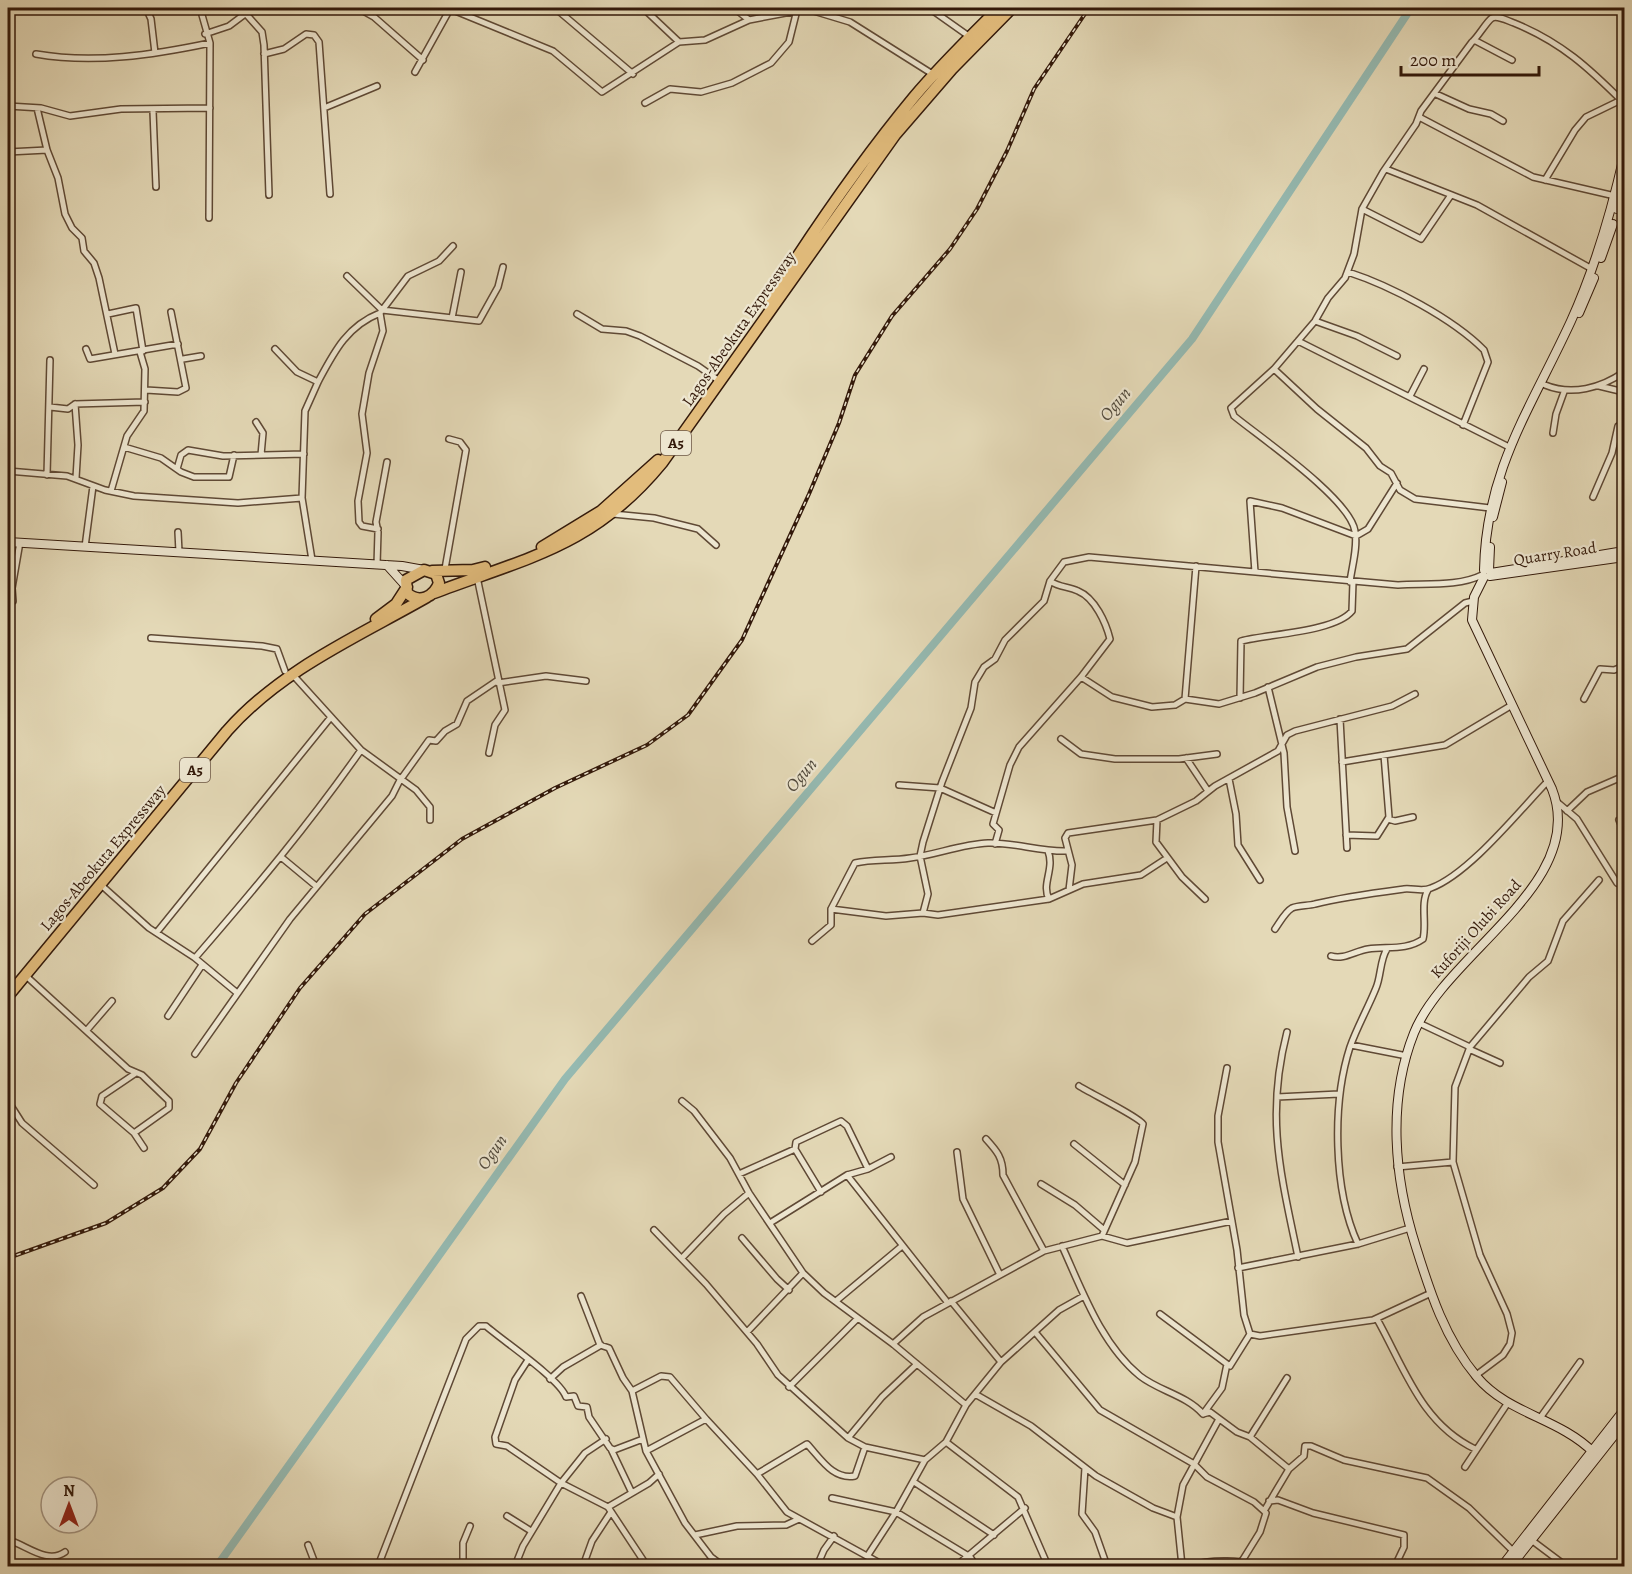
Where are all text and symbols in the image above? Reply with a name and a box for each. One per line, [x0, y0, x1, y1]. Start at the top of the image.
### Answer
scale bar [1401, 39, 1539, 77]
text: 200 m [1410, 48, 1456, 72]
street label: Lagos-Abeokuta Expressway [677, 246, 802, 411]
water label: Ogun [1094, 382, 1136, 426]
road number: A5 [661, 431, 691, 455]
street label: Quarry Road [1512, 537, 1598, 571]
water label: Ogun [780, 753, 822, 797]
road number: A5 [180, 758, 210, 782]
street label: Lagos-Abeokuta Expressway [35, 779, 171, 936]
street label: Kuforiji Olubi Road [1426, 874, 1527, 983]
water label: Ogun [471, 1130, 513, 1174]
north arrow [39, 1475, 99, 1535]
text: N [63, 1480, 75, 1502]

